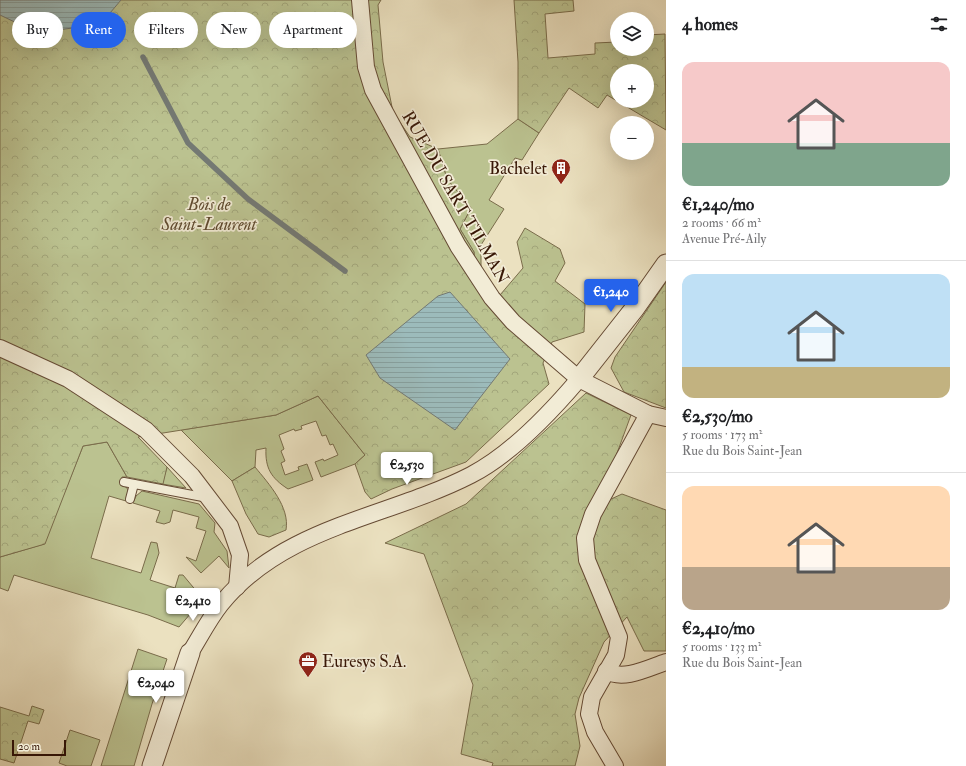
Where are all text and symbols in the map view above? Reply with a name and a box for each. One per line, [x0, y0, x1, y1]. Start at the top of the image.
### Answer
chip: Buy [12, 12, 63, 48]
chip: Rent [71, 12, 126, 48]
chip: Filters [134, 12, 198, 48]
chip: New [206, 12, 261, 48]
chip: Apartment [269, 12, 357, 48]
map controls [610, 12, 654, 160]
button: layers [610, 12, 654, 56]
icon: filters [928, 13, 950, 35]
text: 4 homes [682, 14, 738, 35]
button: + [610, 64, 654, 108]
icon: home [780, 88, 852, 160]
street label: RUE DU SART TILMAN [398, 107, 514, 288]
button: − [610, 116, 654, 160]
building icon: Bachelet [550, 157, 572, 185]
place label: Bachelet [489, 158, 547, 179]
park label: Bois de Saint-Laurent [160, 194, 258, 235]
text: €1,240/mo [682, 194, 754, 215]
text: 2 rooms · 66 m² [682, 215, 761, 231]
text: Avenue Pré-Aily [682, 231, 766, 247]
pin: €1,240 [578, 279, 644, 313]
text: €1,240 [593, 284, 629, 300]
icon: home [780, 300, 852, 372]
text: €2,530/mo [682, 406, 753, 427]
text: 5 rooms · 173 m² [682, 427, 762, 443]
text: Rue du Bois Saint-Jean [682, 443, 802, 459]
pin: €2,530 [374, 452, 440, 486]
text: €2,530 [390, 457, 424, 473]
icon: home [780, 512, 852, 584]
pin: €2,410 [160, 588, 226, 622]
text: €2,410 [175, 593, 211, 609]
text: €2,410/mo [682, 618, 755, 639]
text: 5 rooms · 133 m² [682, 639, 761, 655]
office icon: Euresys S.A. [297, 650, 319, 678]
place label: Euresys S.A. [322, 651, 406, 673]
text: Rue du Bois Saint-Jean [682, 655, 802, 671]
pin: €2,040 [123, 670, 189, 704]
text: €2,040 [137, 675, 175, 691]
scale bar [12, 738, 66, 757]
text: 20 m [18, 740, 40, 753]

